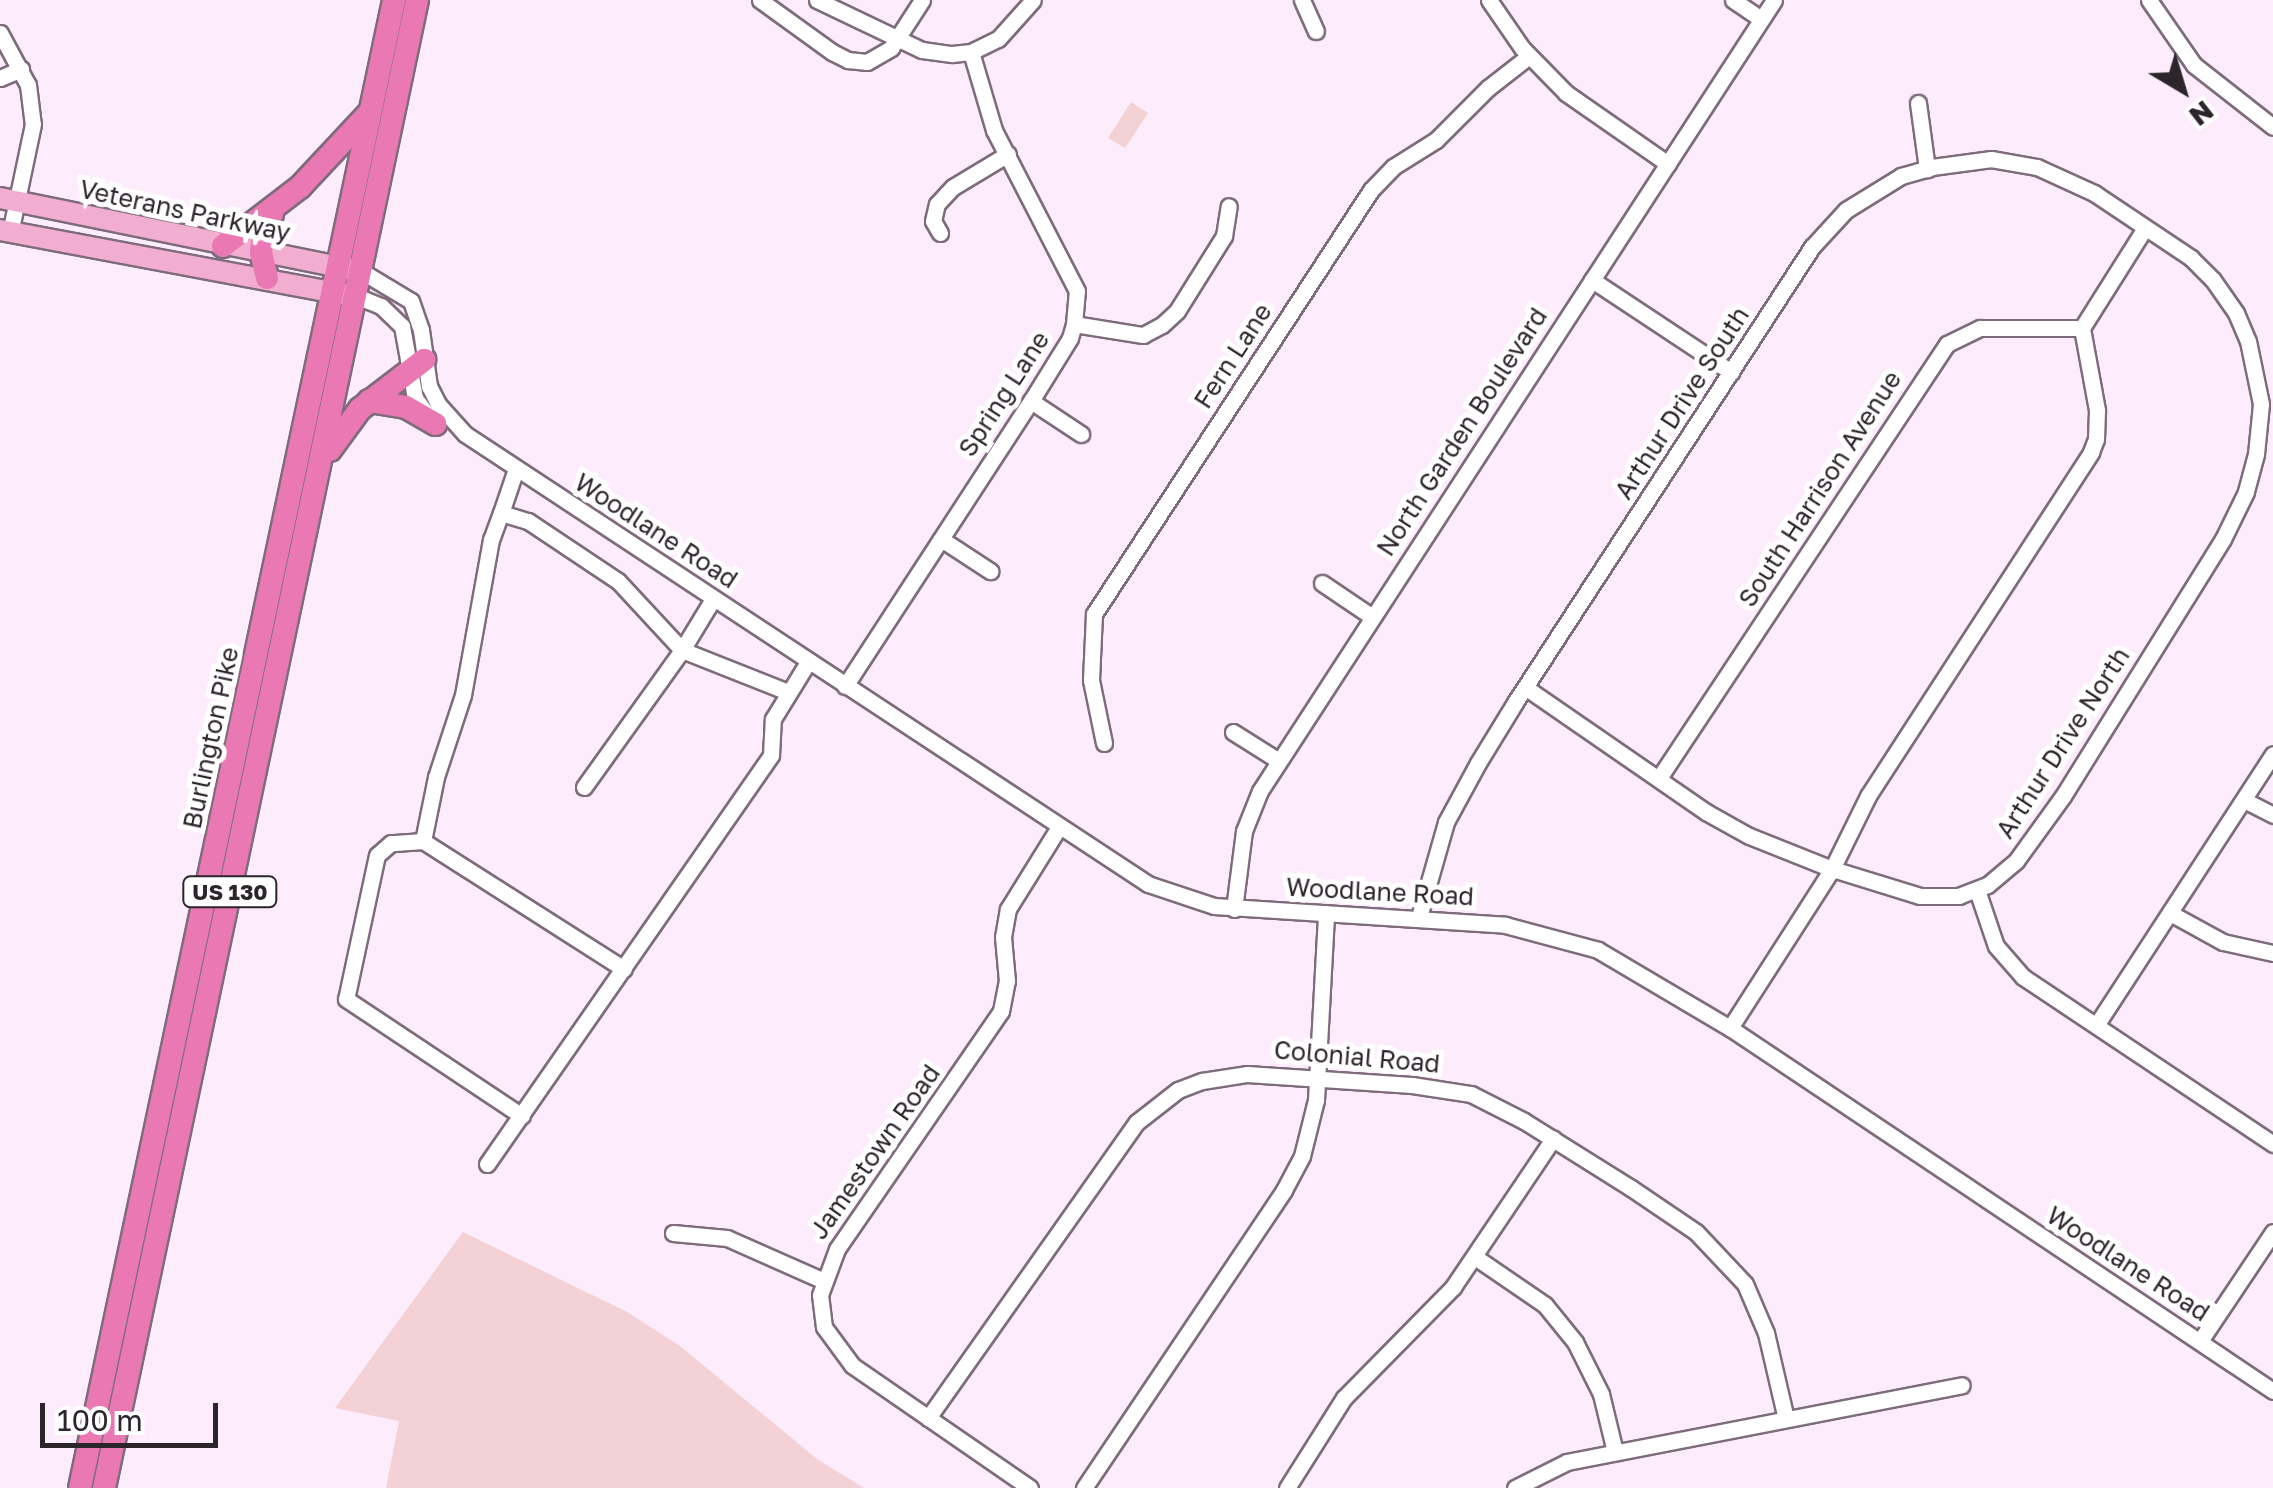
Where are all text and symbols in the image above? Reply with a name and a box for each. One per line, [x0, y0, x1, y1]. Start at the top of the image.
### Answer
north arrow [2133, 40, 2233, 140]
text: N [2183, 94, 2220, 134]
street label: Veterans Parkway [77, 174, 293, 248]
street label: Fern Lane [1188, 298, 1278, 414]
street label: Arthur Drive South [1609, 301, 1755, 505]
street label: North Garden Boulevard [1371, 302, 1553, 562]
street label: Spring Lane [952, 326, 1056, 462]
street label: South Harrison Avenue [1732, 365, 1908, 613]
street label: Woodlane Road [569, 467, 743, 595]
street label: Arthur Drive North [1990, 642, 2136, 844]
street label: Burlington Pike [177, 644, 245, 832]
street label: Woodlane Road [1285, 872, 1475, 912]
road number: US 130 [180, 875, 280, 909]
street label: Colonial Road [1273, 1035, 1441, 1079]
street label: Jamestown Road [804, 1059, 946, 1245]
street label: Woodlane Road [2041, 1200, 2215, 1328]
scale bar [45, 1383, 222, 1445]
text: 100 m [57, 1402, 143, 1438]

